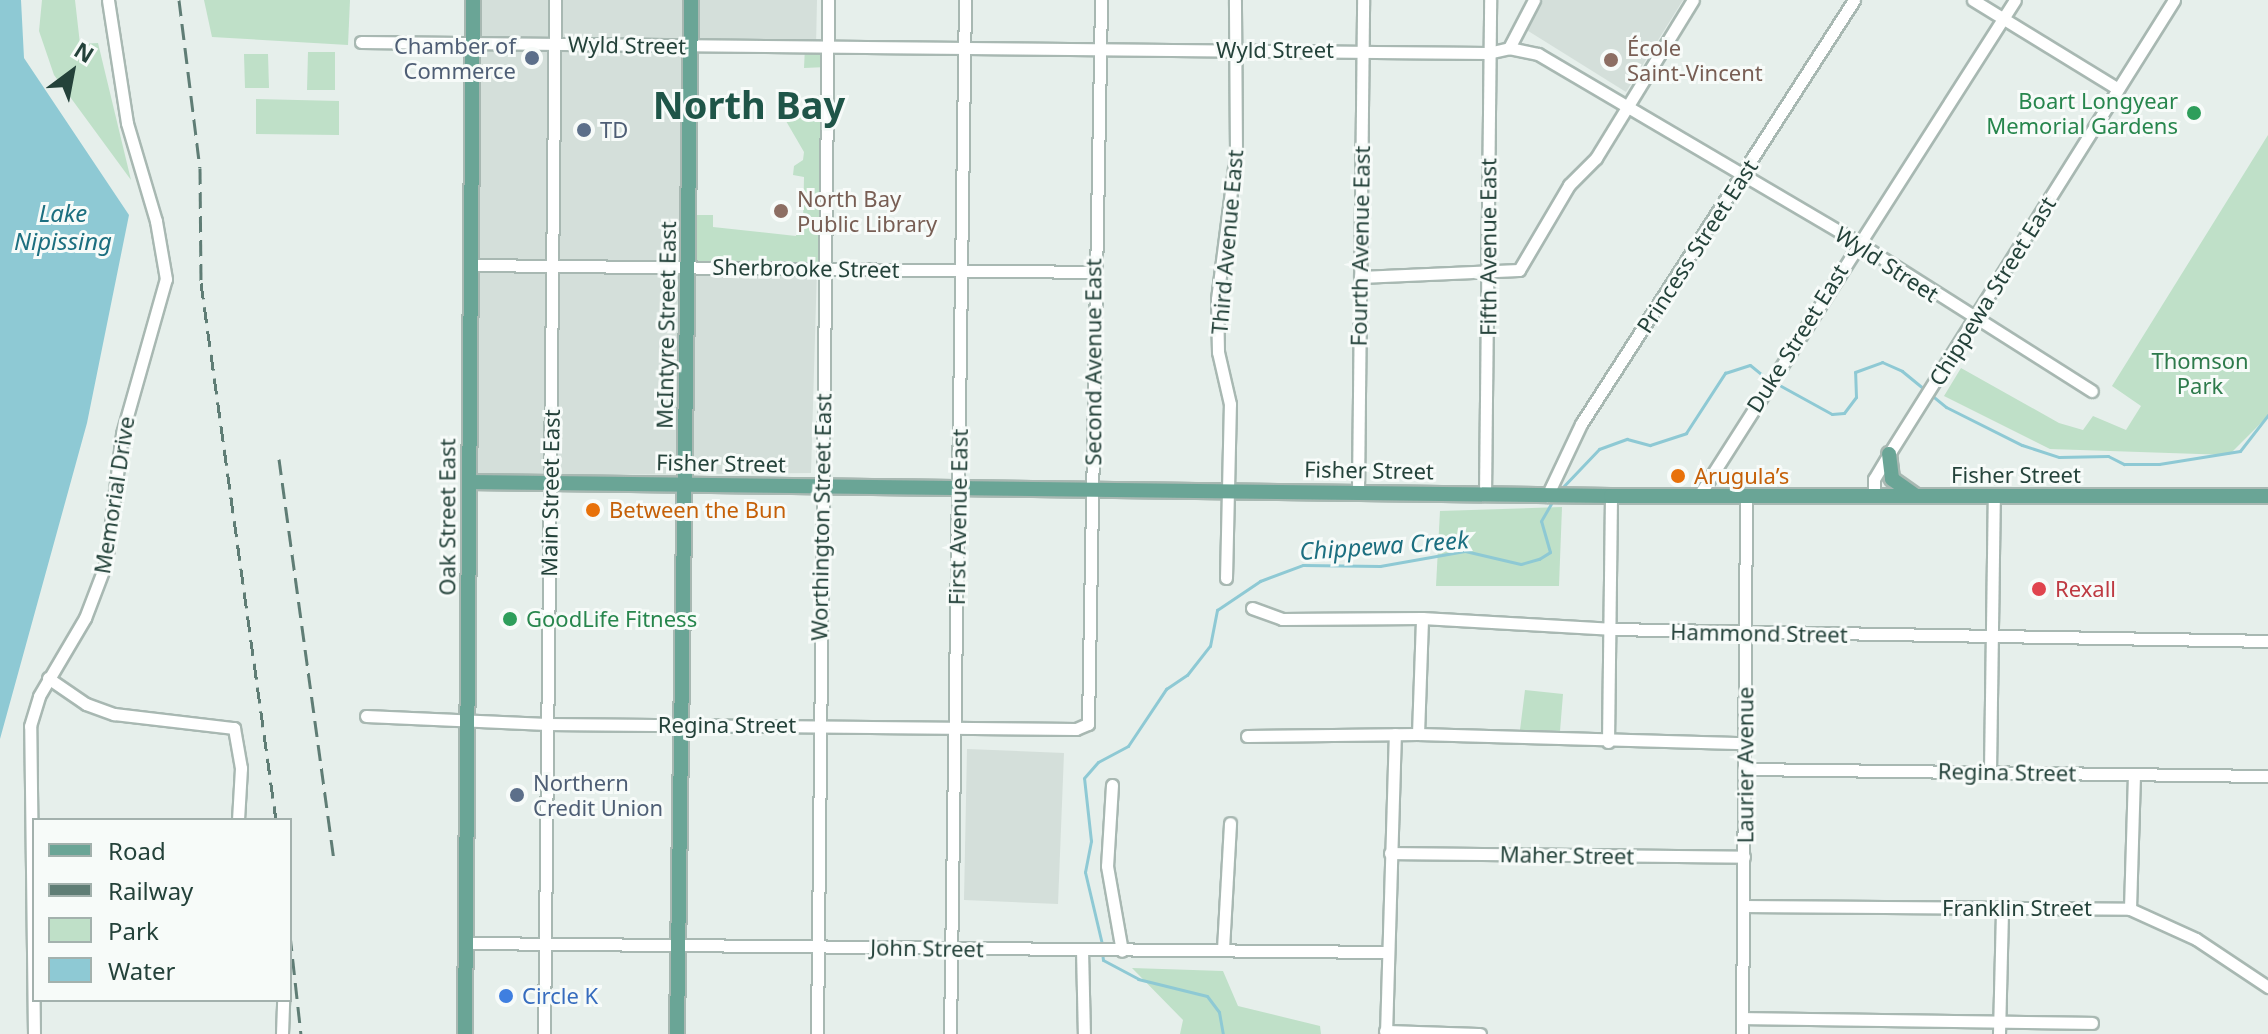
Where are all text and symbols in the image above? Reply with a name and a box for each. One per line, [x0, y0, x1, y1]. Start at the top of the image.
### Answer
street label: Wyld Street [568, 31, 686, 59]
north arrow [32, 32, 112, 112]
place label: Chamber of Commerce [394, 32, 516, 84]
text: N [69, 34, 100, 69]
place label: École Saint-Vincent [1627, 34, 1763, 86]
street label: Wyld Street [1216, 37, 1334, 63]
marker: Chamber of Commerce [523, 49, 541, 67]
marker: École Saint-Vincent [1602, 51, 1620, 69]
district label: North Bay [653, 82, 845, 128]
place label: Boart Longyear Memorial Gardens [1986, 87, 2178, 138]
marker: Boart Longyear Memorial Gardens [2185, 104, 2203, 122]
place label: TD [600, 117, 628, 143]
marker: TD [575, 121, 593, 139]
street label: Fourth Avenue East [1345, 145, 1375, 347]
street label: Third Avenue East [1206, 148, 1248, 336]
street label: Princess Street East [1631, 154, 1763, 338]
street label: Fifth Avenue East [1475, 158, 1501, 336]
place label: North Bay Public Library [797, 185, 937, 236]
street label: Chippewa Street East [1923, 192, 2061, 390]
water label: Lake Nipissing [14, 199, 112, 255]
marker: North Bay Public Library [772, 202, 790, 220]
street label: McIntyre Street East [651, 221, 681, 429]
street label: Wyld Street [1830, 221, 1944, 307]
street label: Sherbrooke Street [712, 253, 900, 283]
street label: Second Avenue East [1080, 258, 1106, 466]
street label: Duke Street East [1741, 259, 1853, 417]
park label: Thomson Park [2151, 347, 2249, 398]
street label: Worthington Street East [806, 393, 836, 641]
street label: Main Street East [535, 409, 565, 577]
street label: Memorial Drive [89, 414, 139, 576]
street label: First Avenue East [943, 429, 973, 605]
street label: Oak Street East [434, 438, 460, 596]
street label: Fisher Street [656, 449, 786, 477]
street label: Fisher Street [1304, 456, 1434, 484]
street label: Fisher Street [1951, 462, 2081, 488]
place label: Arugula’s [1694, 463, 1789, 489]
marker: Arugula’s [1669, 467, 1687, 485]
place label: Between the Bun [609, 497, 786, 523]
marker: Between the Bun [584, 501, 602, 519]
water label: Chippewa Creek [1298, 525, 1470, 565]
place label: Rexall [2055, 576, 2116, 602]
marker: Rexall [2030, 580, 2048, 598]
place label: GoodLife Fitness [526, 606, 697, 632]
marker: GoodLife Fitness [501, 610, 519, 628]
street label: Hammond Street [1670, 618, 1848, 648]
street label: Laurier Avenue [1732, 687, 1758, 843]
street label: Regina Street [658, 712, 796, 738]
street label: Regina Street [1938, 758, 2076, 786]
place label: Northern Credit Union [533, 769, 663, 820]
marker: Northern Credit Union [508, 786, 526, 804]
legend [32, 818, 292, 1002]
text: Road [108, 834, 166, 867]
street label: Maher Street [1500, 841, 1634, 869]
text: Railway [108, 874, 193, 907]
street label: Franklin Street [1942, 895, 2092, 921]
text: Park [108, 914, 159, 947]
street label: John Street [870, 934, 984, 962]
text: Water [108, 954, 175, 987]
place label: Circle K [522, 983, 598, 1009]
marker: Circle K [497, 987, 515, 1005]

